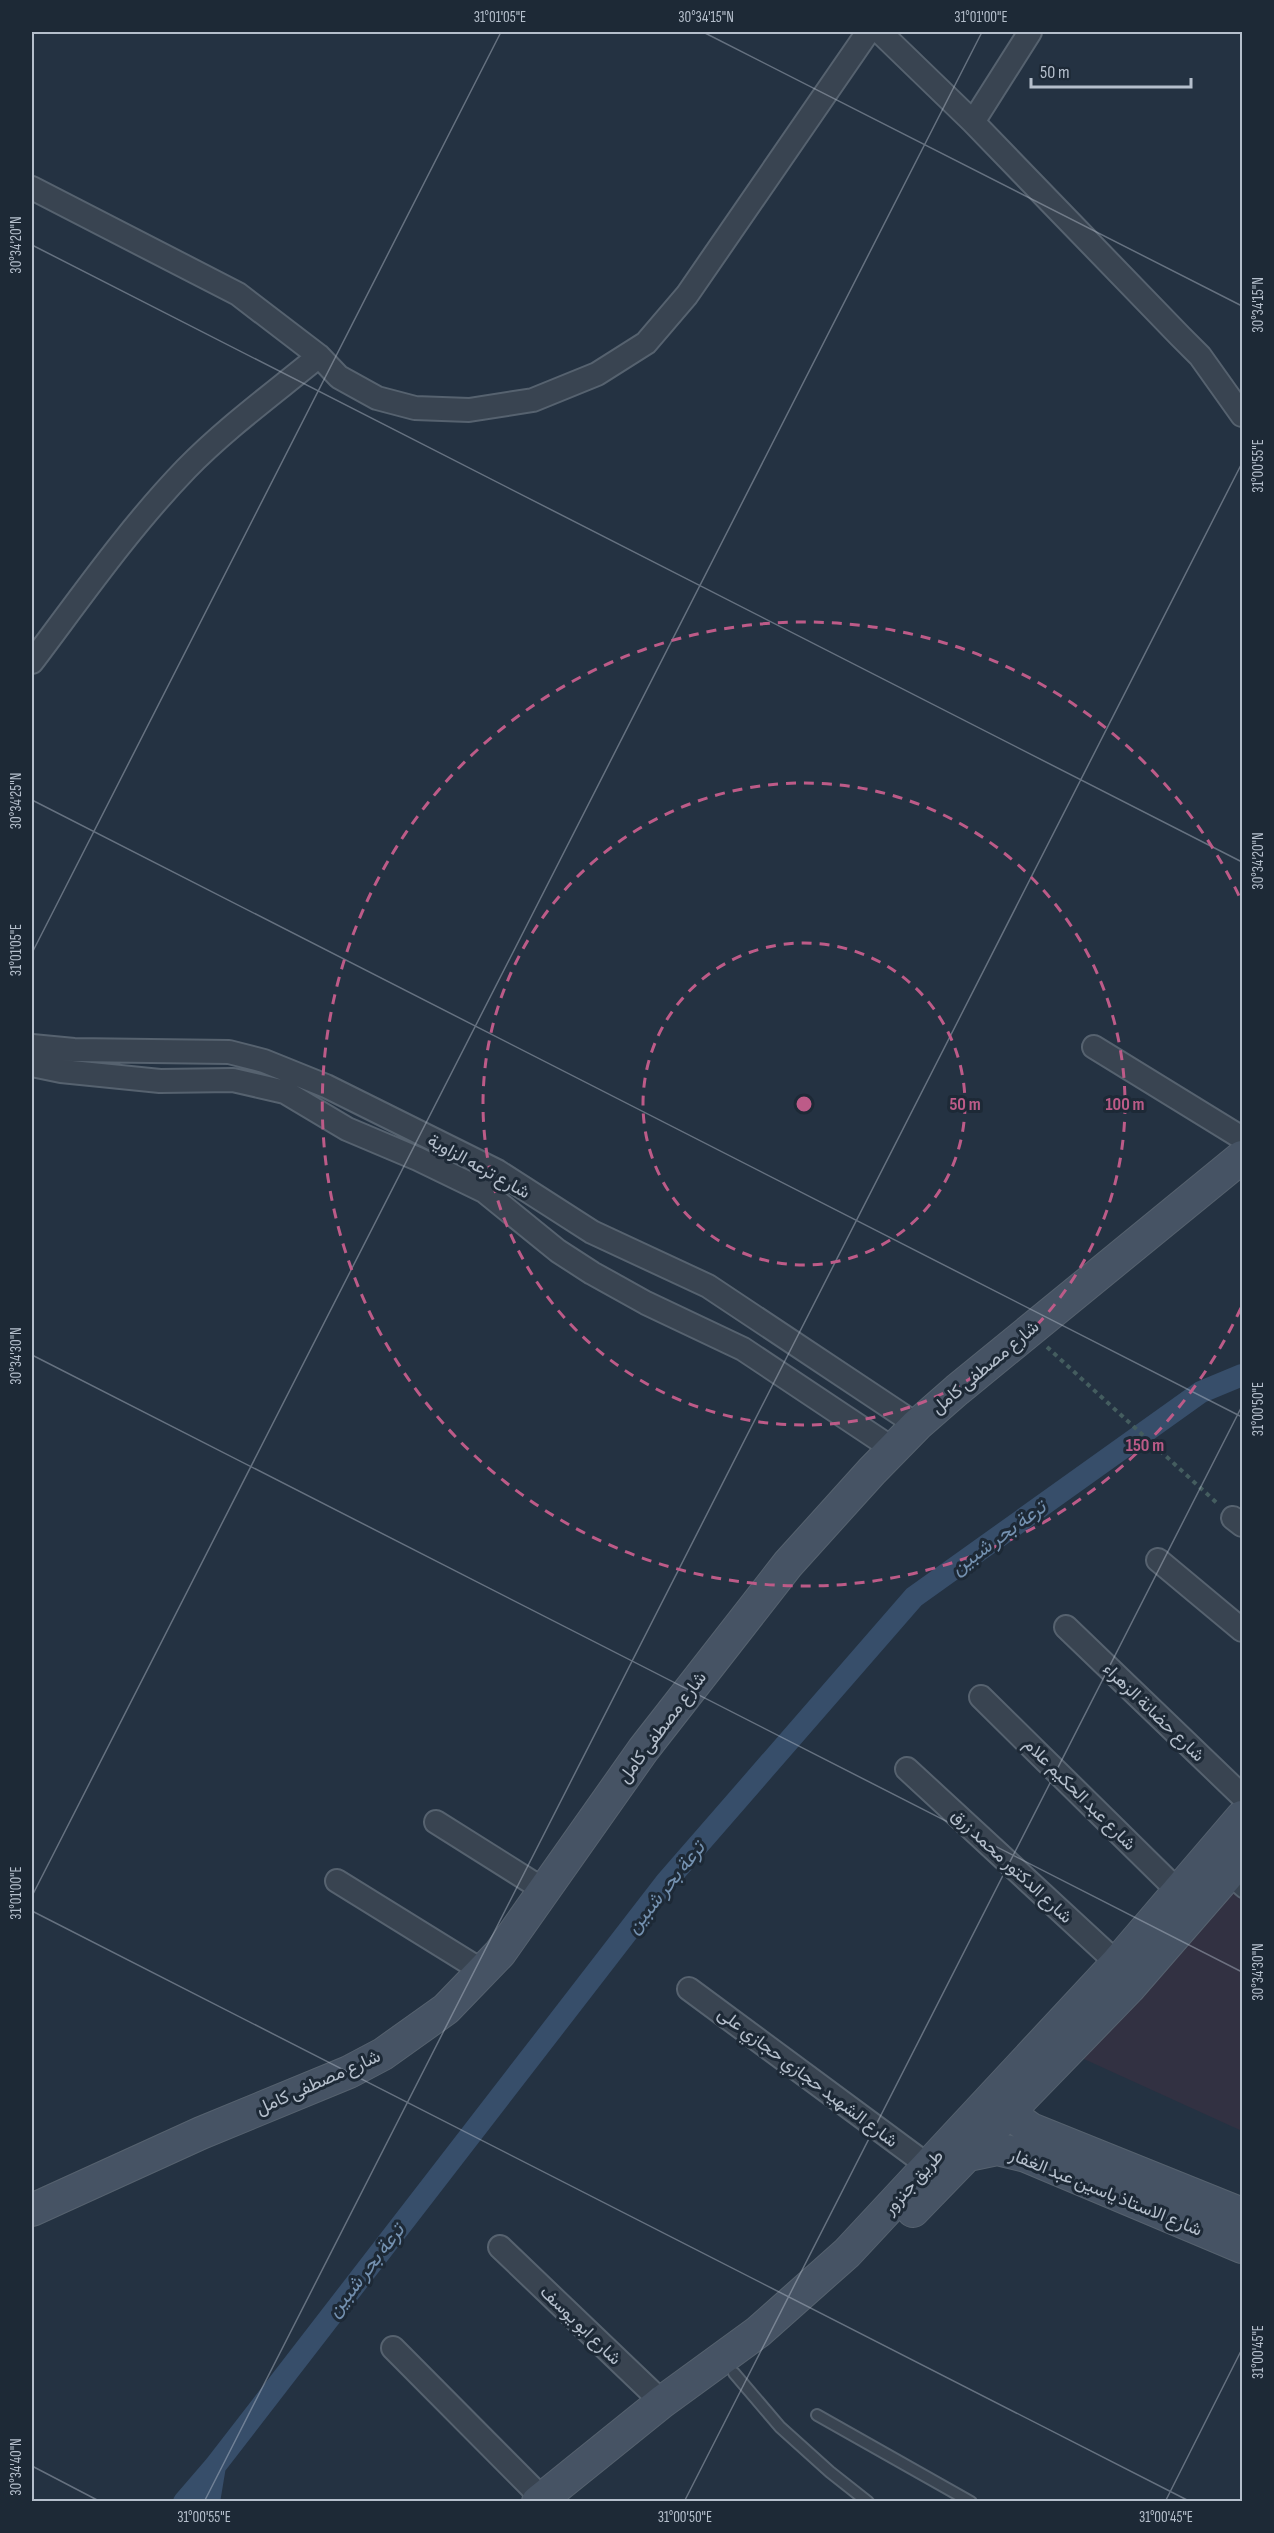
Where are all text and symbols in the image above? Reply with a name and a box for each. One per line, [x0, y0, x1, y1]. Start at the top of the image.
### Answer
text: 31°01'05"E [474, 8, 526, 27]
text: 30°34'15"N [678, 8, 734, 27]
text: 31°01'00"E [954, 8, 1008, 27]
scale bar [1031, 51, 1192, 89]
text: 50 m [1040, 62, 1070, 83]
text: 30°34'20"N [7, 216, 26, 274]
text: 30°34'15"N [1249, 277, 1268, 333]
text: 31°00'55"E [1249, 439, 1268, 493]
text: 30°34'25"N [7, 773, 26, 829]
text: 30°34'20"N [1249, 832, 1268, 890]
text: 31°01'05"E [7, 924, 26, 976]
centre of rings [794, 1094, 814, 1114]
text: 50 m [949, 1094, 981, 1115]
text: 100 m [1106, 1094, 1145, 1115]
street label: شارع ترعه الزاوية [423, 1130, 534, 1204]
street label: شارع مصطفى كامل [927, 1316, 1044, 1419]
text: 30°34'30"N [7, 1327, 26, 1385]
text: 31°00'50"E [1249, 1382, 1268, 1436]
text: 150 m [1126, 1435, 1164, 1456]
water label: ترعة بحر شبين [946, 1494, 1052, 1580]
street label: شارع حضانة الزهراء [1098, 1659, 1209, 1767]
street label: شارع مصطفى كامل [614, 1667, 712, 1788]
street label: شارع عبد الحكيم علام [1019, 1734, 1140, 1855]
street label: شارع الدكتور محمد زرق [946, 1805, 1077, 1929]
water label: ترعة بحر شبين [621, 1835, 711, 1939]
text: 31°01'00"E [7, 1866, 26, 1920]
text: 30°34'30"N [1249, 1943, 1268, 2001]
street label: شارع الشهيد حجازي حجازي على [711, 2003, 902, 2155]
street label: شارع مصطفى كامل [253, 2046, 384, 2120]
street label: شارع الاستاذ ياسين عبد الغفار [1005, 2144, 1205, 2242]
street label: طريق جنزور [878, 2146, 948, 2220]
water label: ترعة بحر شبين [322, 2218, 411, 2322]
street label: شارع ابو يوسف [535, 2281, 626, 2370]
text: 31°00'45"E [1249, 2325, 1268, 2379]
text: 30°34'40"N [7, 2438, 26, 2496]
text: 31°00'55"E [177, 2508, 231, 2527]
text: 31°00'50"E [658, 2508, 712, 2527]
text: 31°00'45"E [1139, 2508, 1193, 2527]

